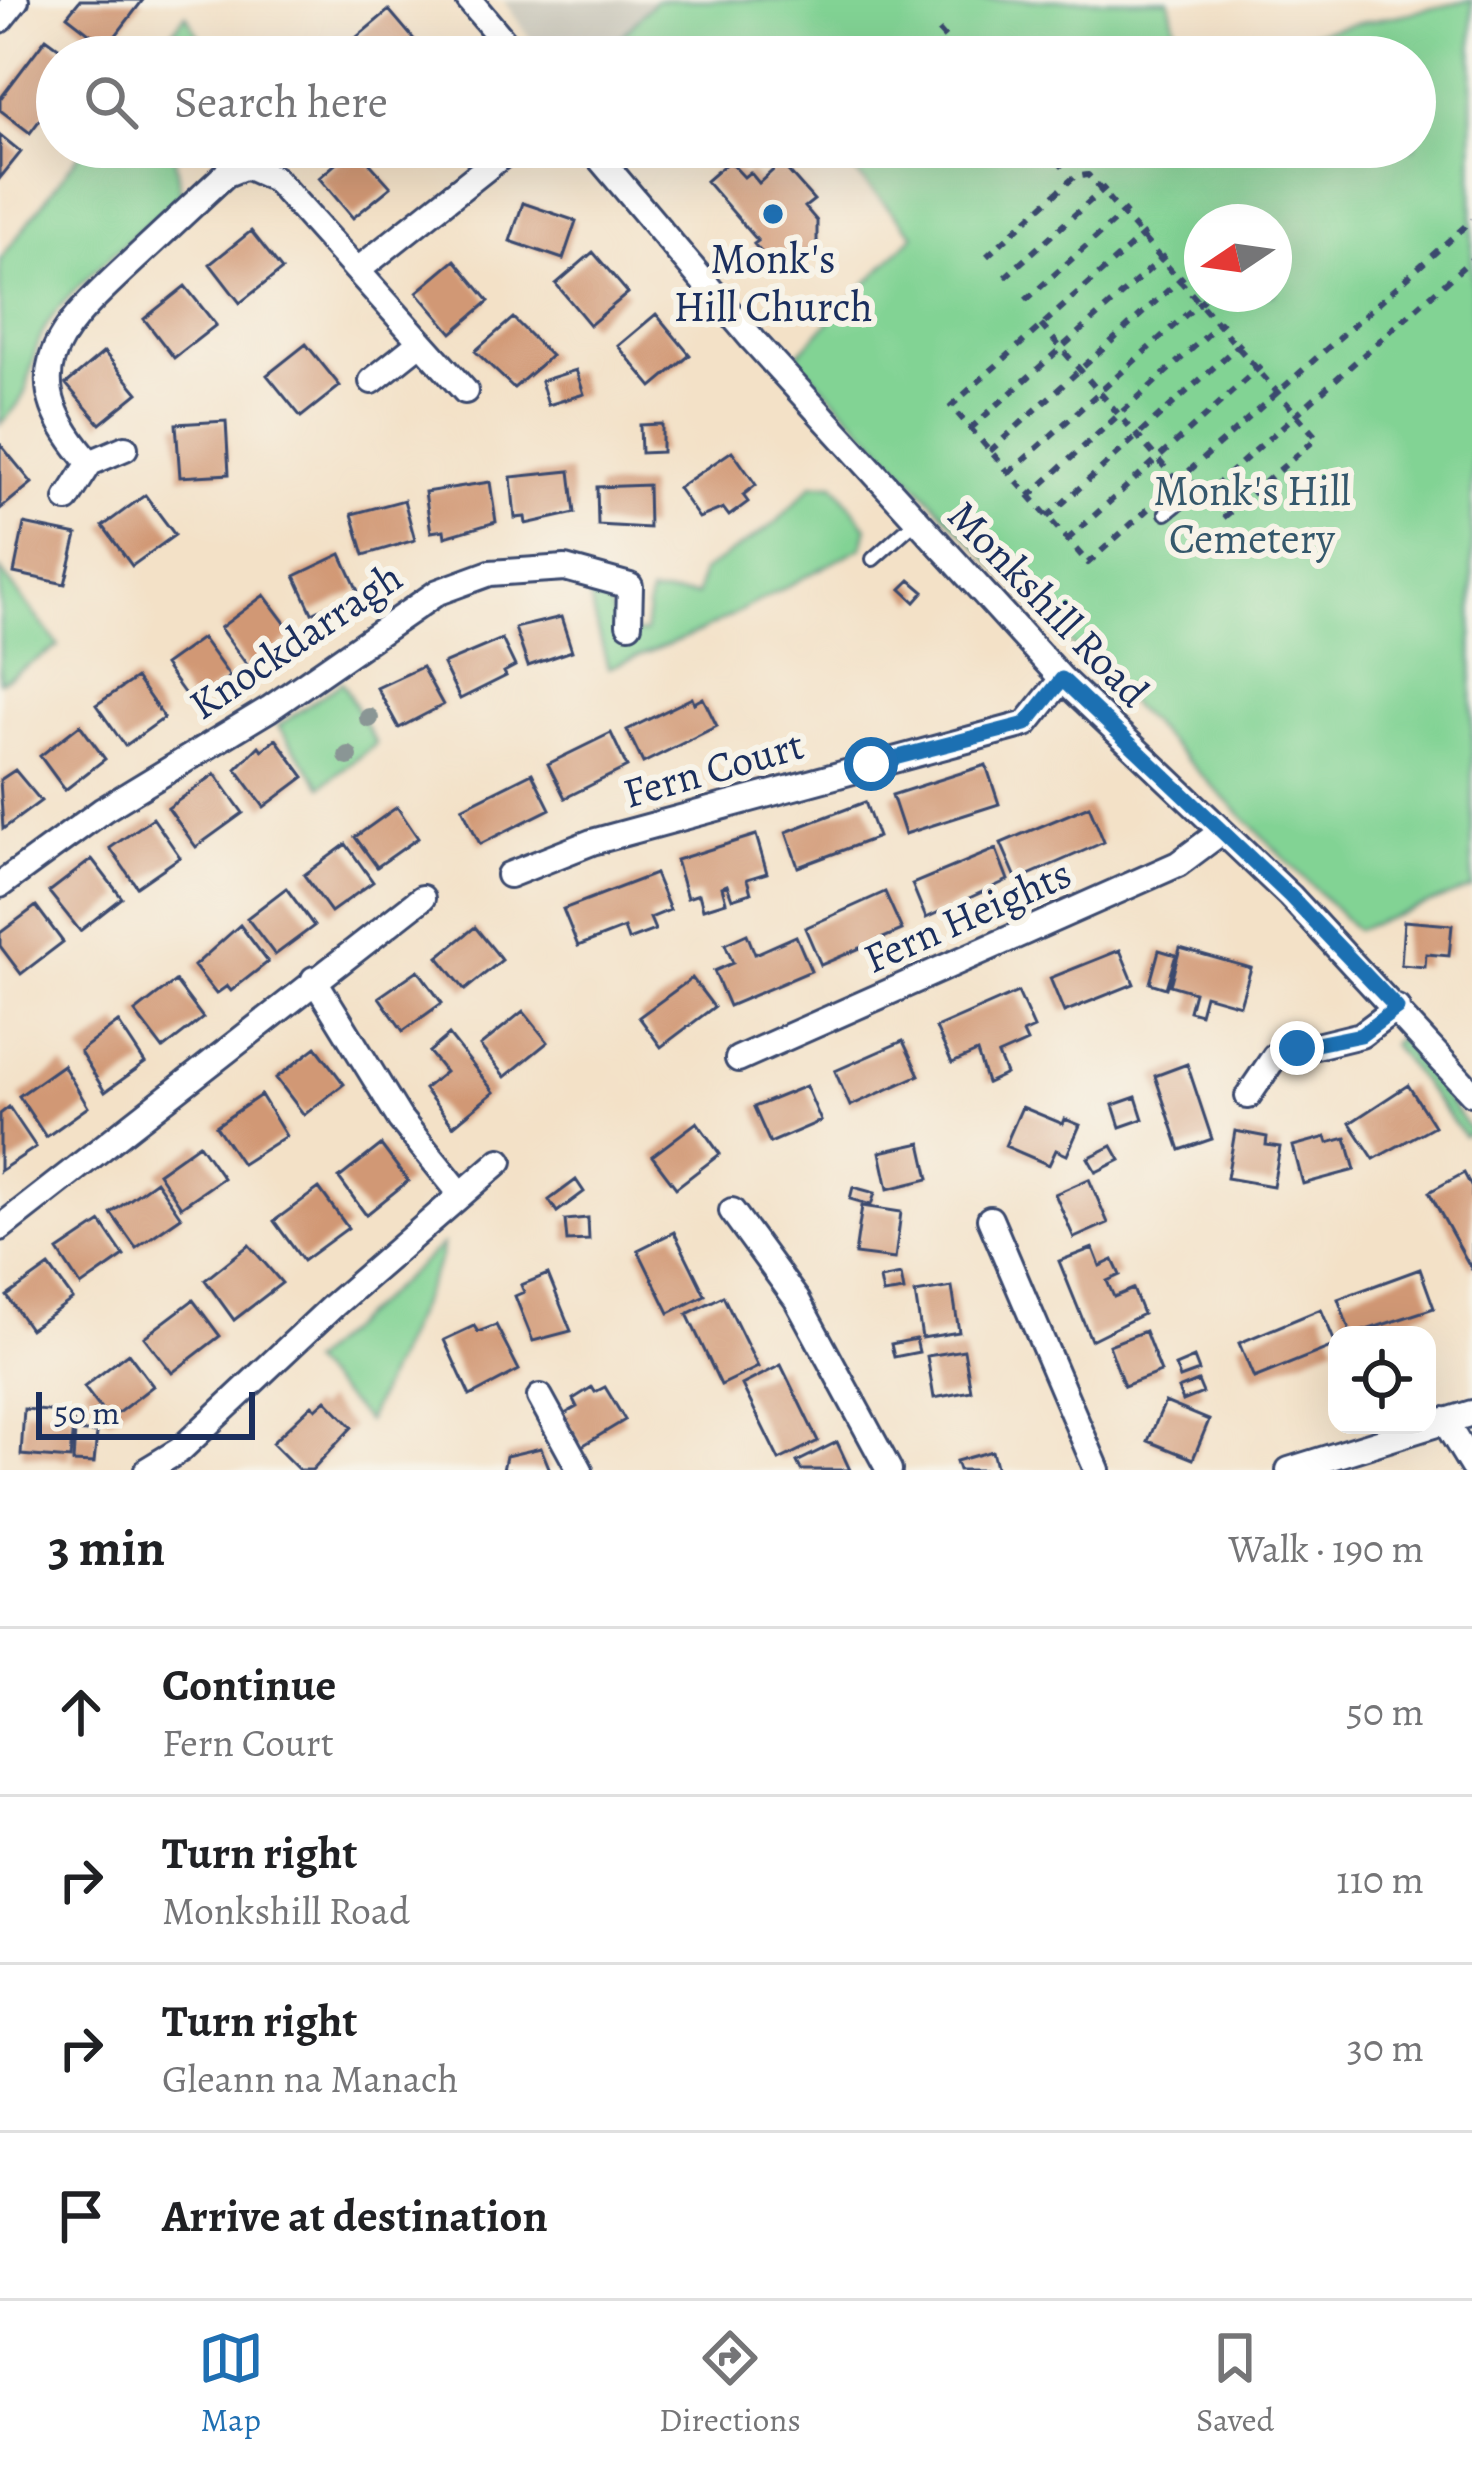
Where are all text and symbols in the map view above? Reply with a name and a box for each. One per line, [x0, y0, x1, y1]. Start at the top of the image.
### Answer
search box [36, 36, 1436, 168]
icon: search [78, 69, 144, 135]
text: Search here [174, 71, 388, 133]
marker: Monk's Hill Church [760, 201, 786, 227]
north arrow [1184, 204, 1292, 312]
place label: Monk's Hill Church [673, 230, 873, 335]
park label: Monk's Hill Cemetery [1153, 462, 1351, 567]
street label: Monkshill Road [935, 488, 1162, 719]
street label: Knockdarragh [178, 548, 413, 733]
street label: Fern Court [616, 716, 810, 821]
route start [844, 737, 898, 791]
street label: Fern Heights [854, 844, 1080, 987]
route end [1270, 1021, 1324, 1075]
map controls [1328, 1326, 1436, 1434]
button: locate [1328, 1326, 1436, 1434]
scale bar [36, 1386, 255, 1439]
text: 50 m [54, 1390, 120, 1435]
text: 3 min [48, 1513, 165, 1583]
text: Walk · 190 m [1228, 1522, 1424, 1575]
text: Continue [162, 1654, 336, 1716]
icon: ahead [48, 1679, 114, 1745]
text: 50 m [1346, 1685, 1424, 1738]
text: Fern Court [162, 1716, 334, 1769]
text: Turn right [162, 1822, 357, 1884]
icon: right [48, 1847, 114, 1913]
text: 110 m [1336, 1853, 1424, 1906]
text: Monkshill Road [162, 1884, 410, 1937]
text: Turn right [162, 1990, 357, 2052]
icon: right [48, 2015, 114, 2081]
text: 30 m [1347, 2021, 1424, 2074]
text: Gleann na Manach [162, 2052, 458, 2105]
icon: arrive [48, 2183, 114, 2249]
text: Arrive at destination [162, 2185, 548, 2247]
tab: Map [198, 2325, 264, 2442]
tab: Directions [659, 2325, 801, 2442]
tab: Saved [1196, 2325, 1274, 2442]

